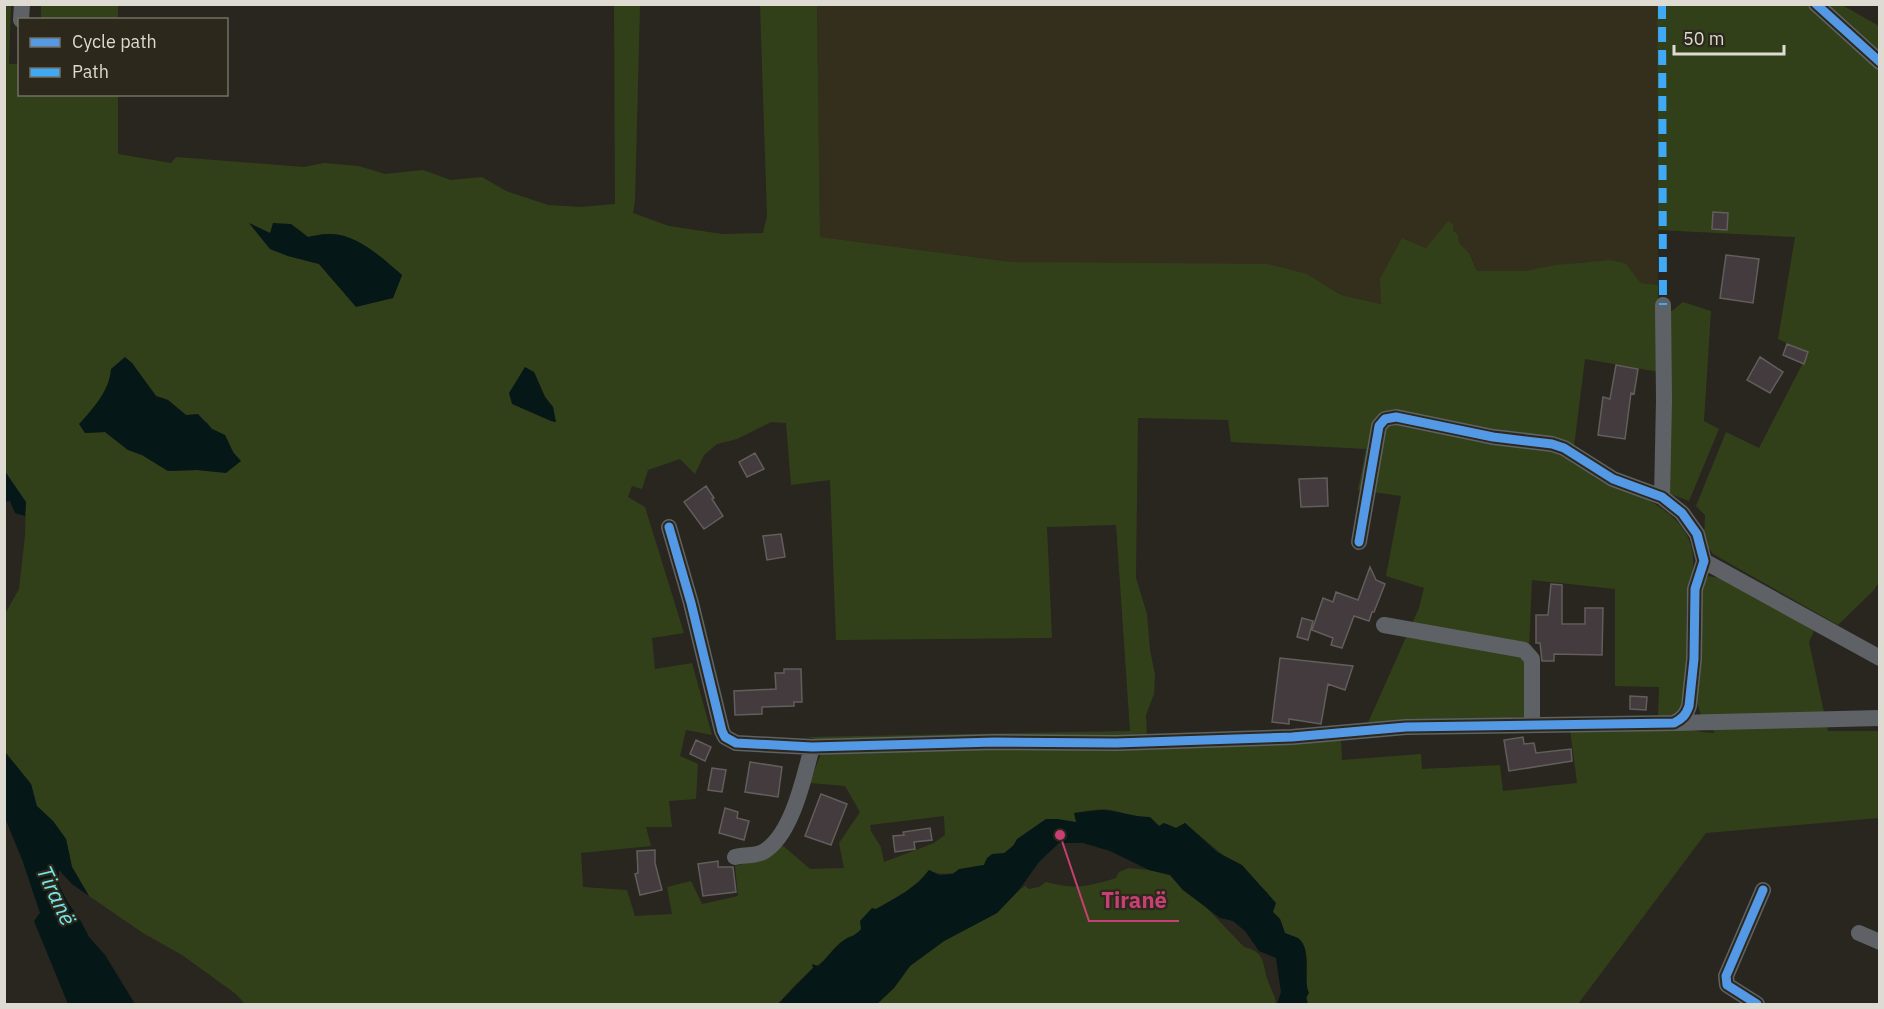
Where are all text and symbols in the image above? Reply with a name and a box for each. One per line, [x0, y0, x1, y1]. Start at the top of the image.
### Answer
legend [18, 18, 228, 96]
scale bar [1674, 18, 1784, 56]
text: 50 m [1683, 27, 1725, 50]
text: Cycle path [72, 30, 157, 53]
text: Path [72, 60, 109, 83]
water label: Tiranë [31, 861, 83, 929]
callout: Tiranë [1089, 881, 1179, 921]
text: Tiranë [1101, 885, 1167, 914]

